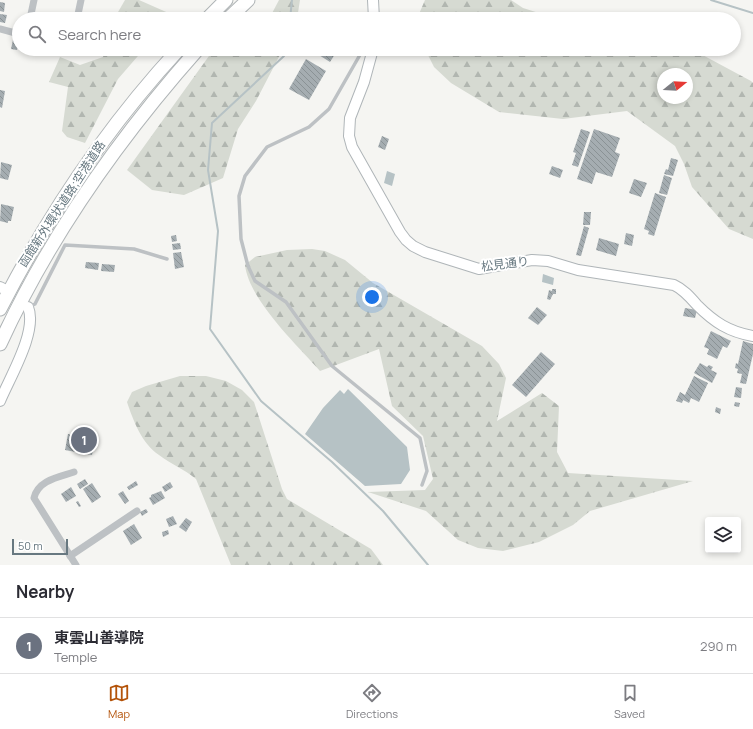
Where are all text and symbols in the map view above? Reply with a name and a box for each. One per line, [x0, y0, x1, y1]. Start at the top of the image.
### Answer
search box [12, 12, 741, 56]
icon: search [26, 23, 48, 45]
text: Search here [58, 24, 141, 45]
north arrow [657, 68, 693, 104]
street label: 函館新外環状道路;空港道路 [14, 137, 109, 270]
street label: 松見通り [480, 252, 530, 275]
your location [362, 287, 382, 307]
pin: 1 [71, 425, 97, 455]
map controls [705, 517, 741, 553]
button: layers [705, 517, 741, 553]
scale bar [12, 537, 68, 556]
text: 50 m [18, 538, 43, 553]
text: Nearby [16, 580, 74, 603]
text: 東雲山善導院 [54, 627, 144, 648]
text: 1 [26, 637, 32, 655]
text: 290 m [700, 637, 737, 655]
text: Temple [54, 648, 97, 666]
tab: Map [108, 682, 130, 721]
tab: Directions [346, 682, 398, 721]
tab: Saved [614, 682, 645, 721]

